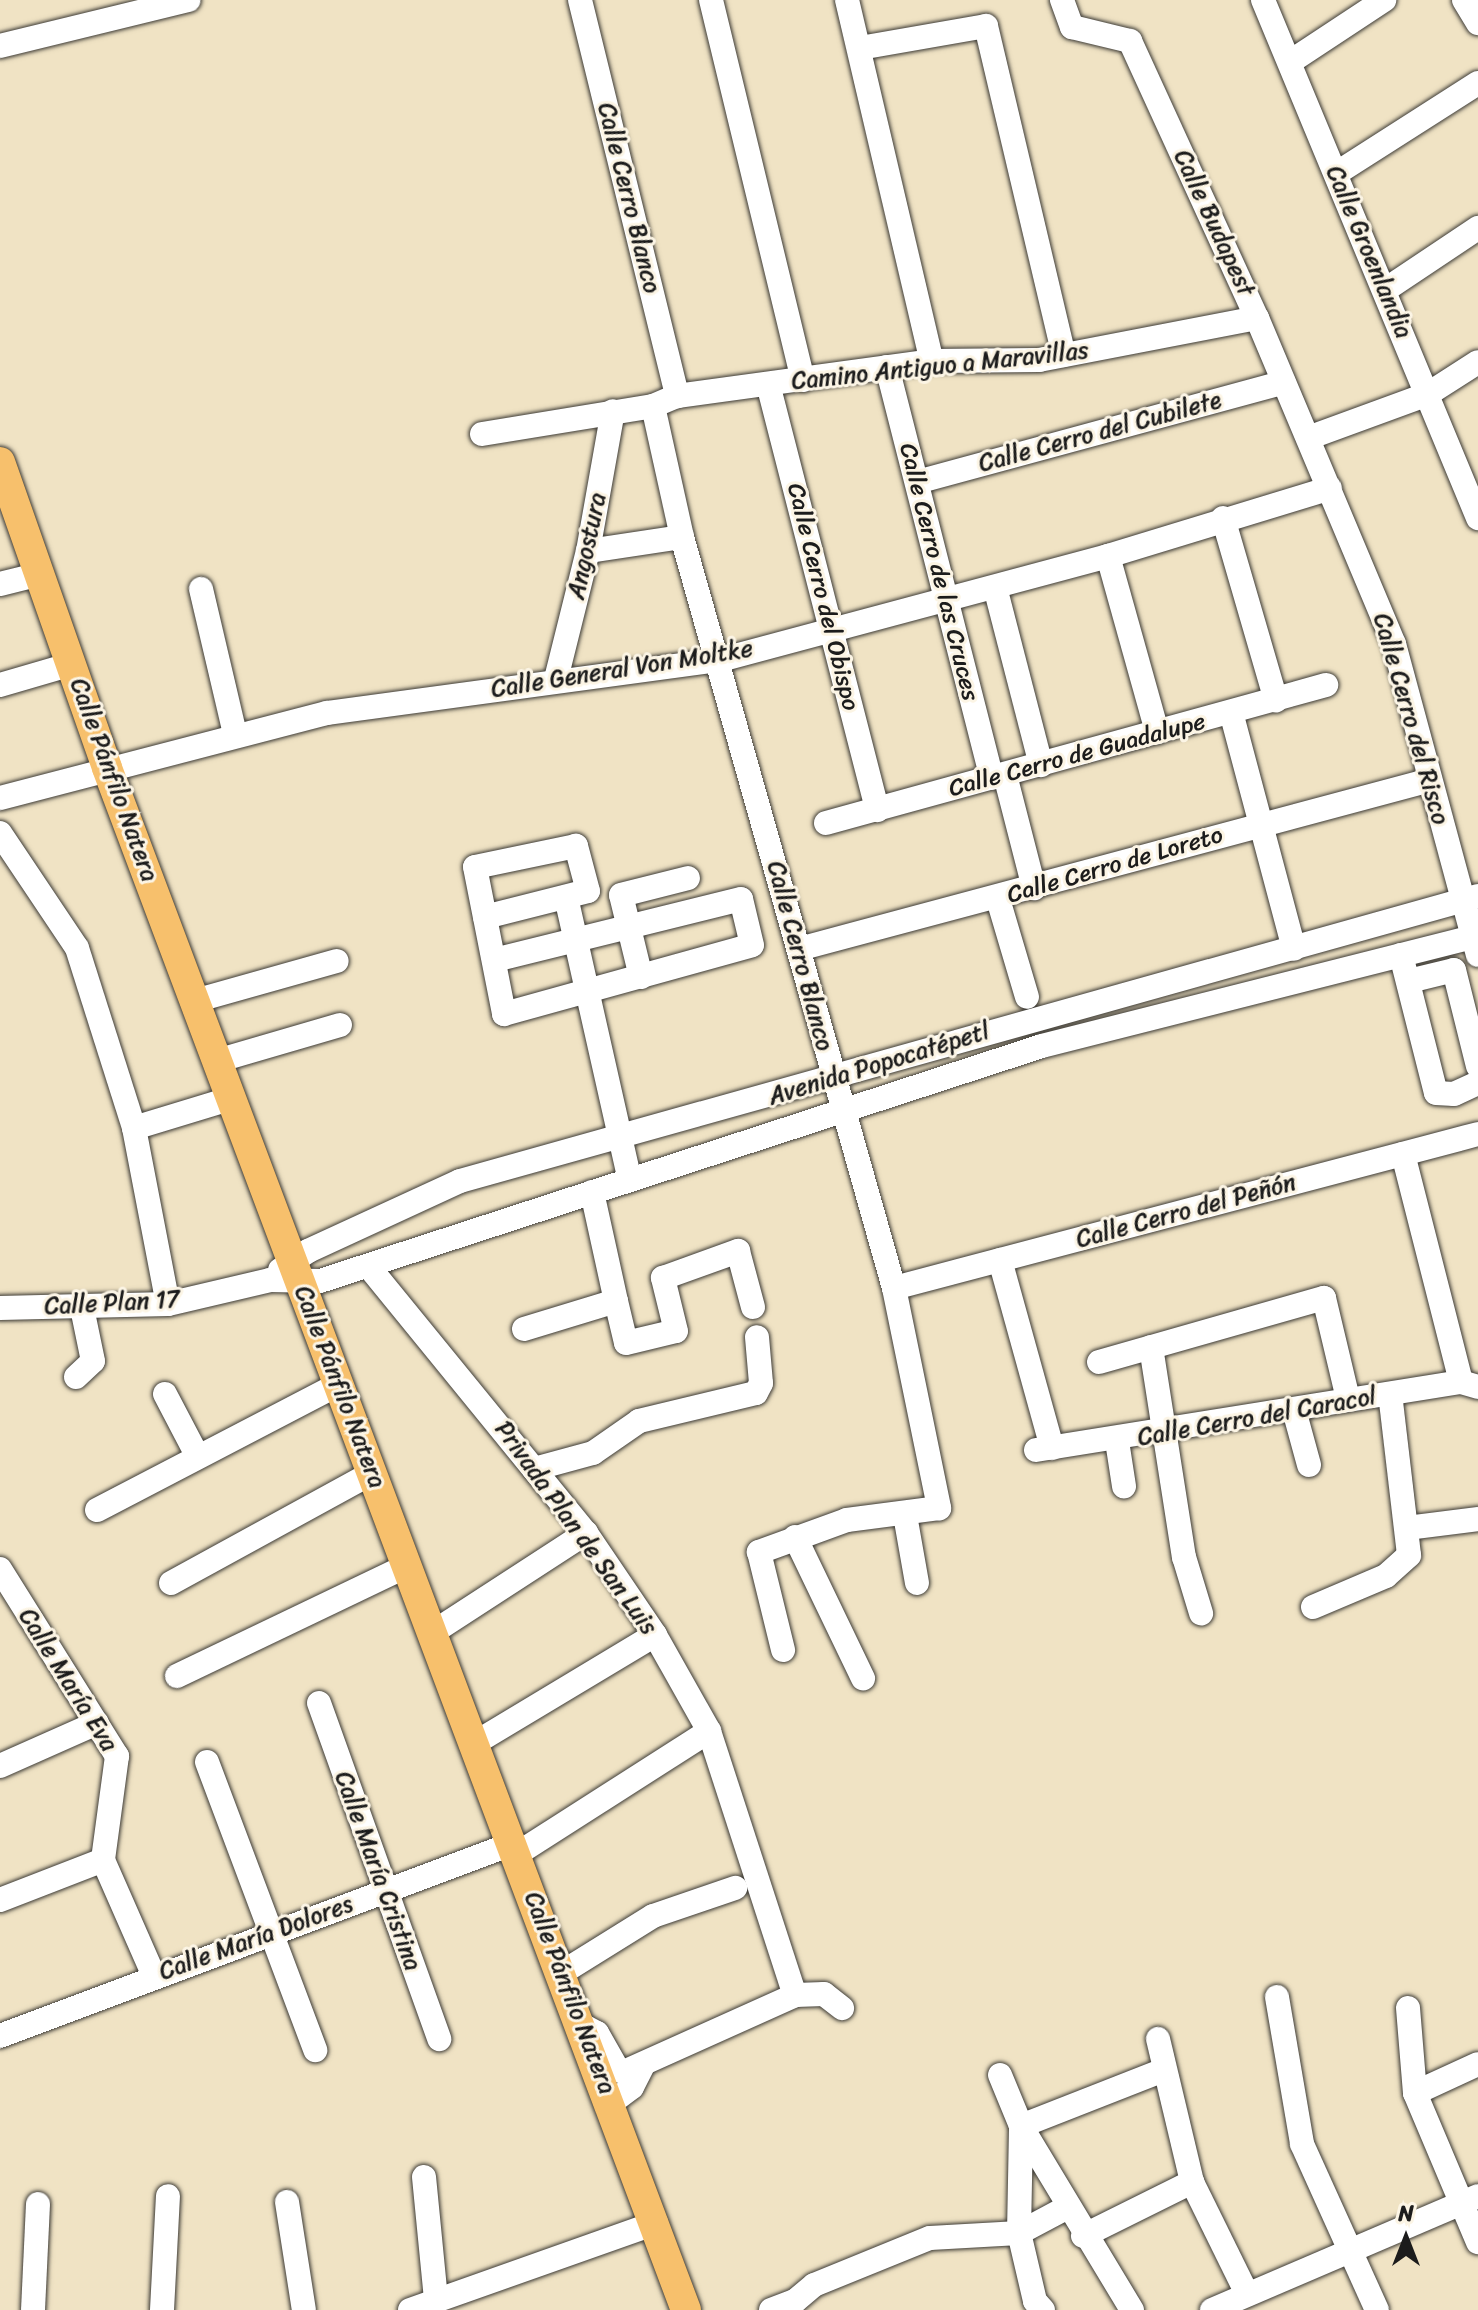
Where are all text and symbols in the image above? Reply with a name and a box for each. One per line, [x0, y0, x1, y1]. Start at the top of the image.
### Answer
street label: Calle Cerro Blanco [591, 100, 667, 296]
street label: Calle Budapest [1168, 146, 1260, 300]
street label: Calle Groenlandia [1320, 161, 1418, 343]
street label: Camino Antiguo a Maravillas [790, 336, 1090, 396]
street label: Calle Cerro del Cubilete [975, 386, 1225, 478]
street label: Calle Cerro de las Cruces [893, 440, 985, 704]
street label: Calle Cerro del Obispo [781, 480, 865, 714]
street label: Angostura [562, 490, 612, 602]
street label: Calle Cerro del Risco [1367, 610, 1455, 828]
street label: Calle General Von Moltke [489, 634, 755, 704]
street label: Calle Pánfilo Natera [64, 674, 164, 886]
street label: Calle Cerro de Guadalupe [945, 707, 1209, 803]
street label: Calle Cerro de Loreto [1003, 820, 1227, 910]
street label: Calle Cerro Blanco [761, 858, 839, 1054]
street label: Avenida Popocatépetl [765, 1017, 993, 1111]
street label: Calle Cerro del Peñón [1072, 1168, 1300, 1254]
street label: Calle Pánfilo Natera [288, 1281, 392, 1493]
street label: Calle Plan 17 [43, 1285, 181, 1321]
street label: Calle Cerro del Caracol [1135, 1382, 1379, 1452]
street label: Privada Plan de San Luis [489, 1416, 663, 1640]
street label: Calle María Eva [13, 1604, 123, 1756]
street label: Calle María Cristina [329, 1768, 427, 1974]
street label: Calle Pánfilo Natera [518, 1887, 622, 2099]
street label: Calle María Dolores [156, 1890, 356, 1986]
text: N [1398, 2194, 1414, 2233]
north arrow [1366, 2198, 1446, 2278]

